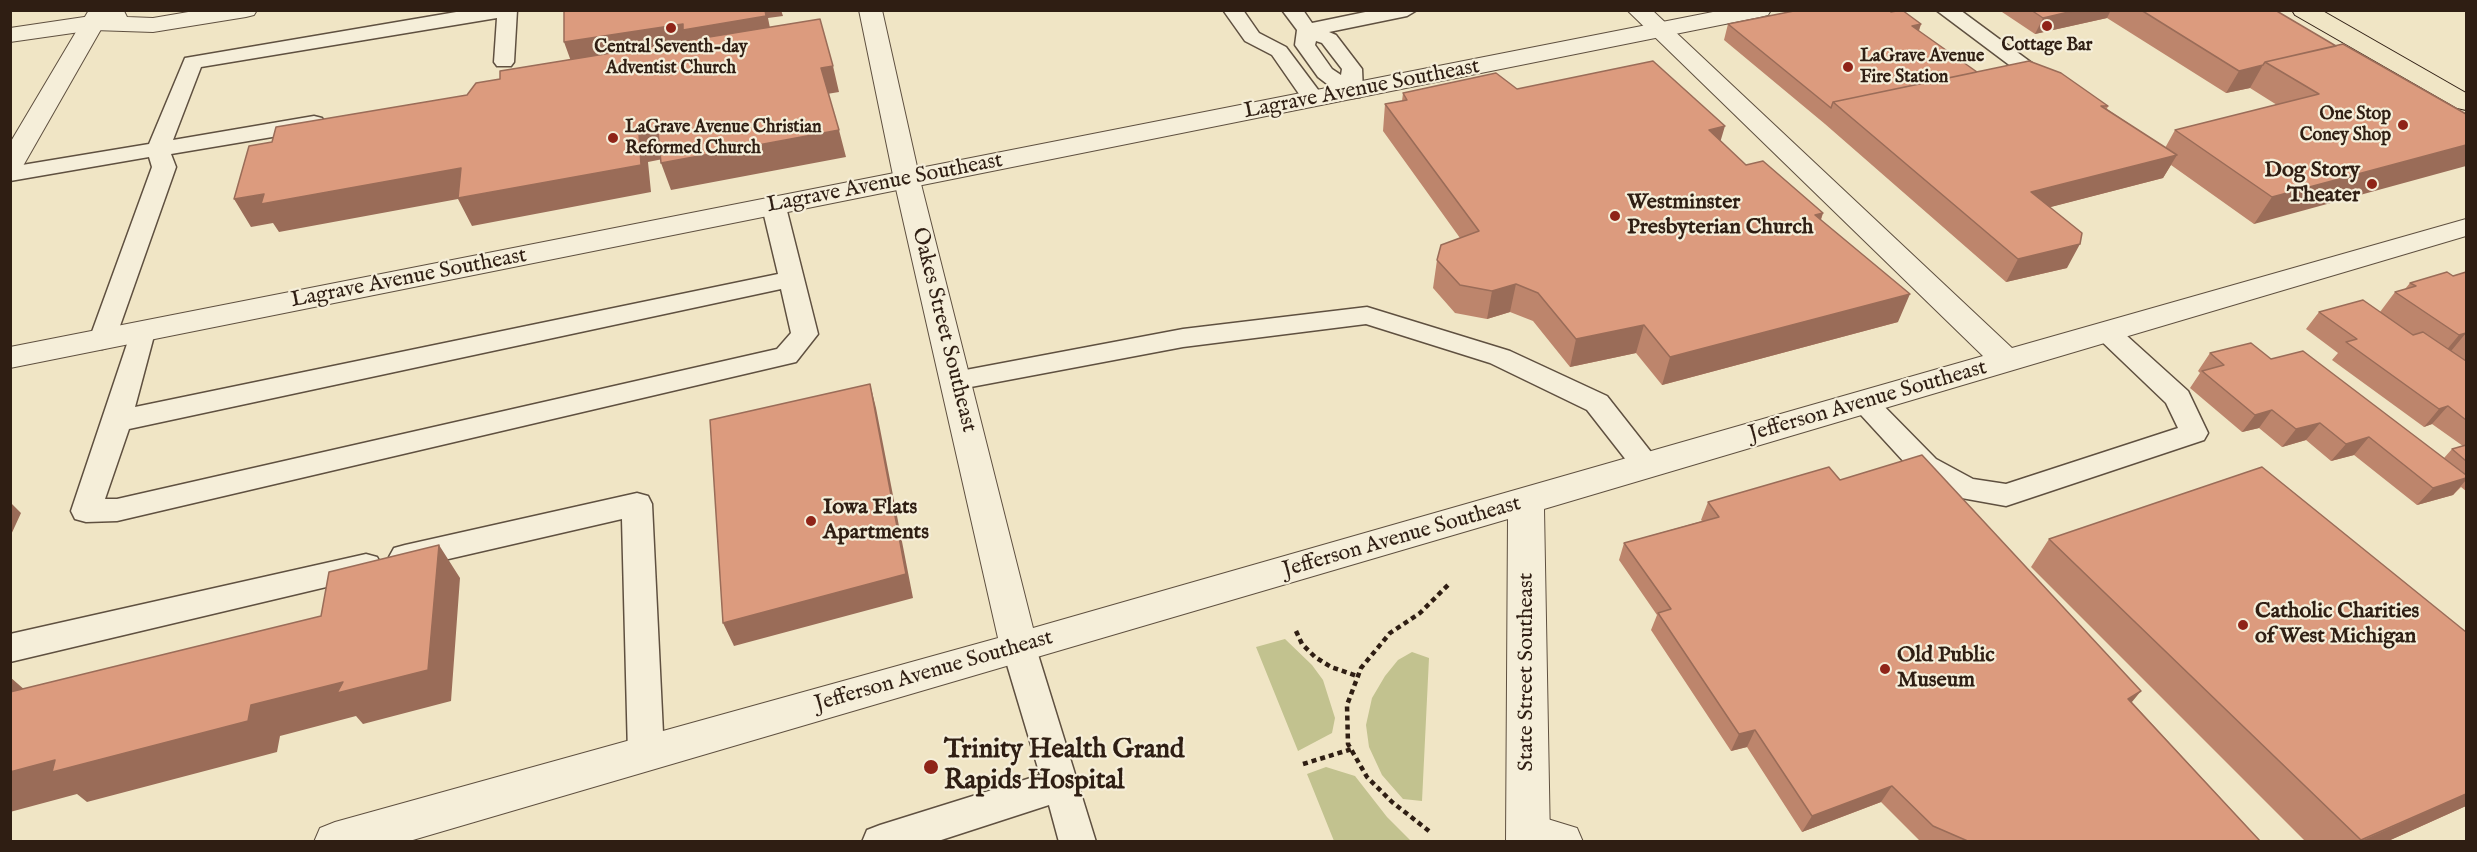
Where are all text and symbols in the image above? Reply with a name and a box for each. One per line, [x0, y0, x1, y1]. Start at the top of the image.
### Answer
marker: Cottage Bar [2040, 19, 2054, 33]
marker: Central Seventh-day Adventist Church [664, 21, 678, 35]
place label: Cottage Bar [2002, 35, 2092, 57]
place label: Central Seventh-day Adventist Church [594, 37, 748, 80]
place label: LaGrave Avenue Fire Station [1860, 46, 1984, 88]
street label: Lagrave Avenue Southeast [1242, 54, 1482, 126]
marker: LaGrave Avenue Fire Station [1841, 60, 1855, 74]
place label: One Stop Coney Shop [2300, 104, 2391, 146]
place label: LaGrave Avenue Christian Reformed Church [625, 117, 822, 160]
marker: One Stop Coney Shop [2396, 118, 2410, 132]
marker: LaGrave Avenue Christian Reformed Church [606, 131, 620, 145]
street label: Lagrave Avenue Southeast [765, 148, 1005, 220]
place label: Dog Story Theater [2264, 158, 2360, 210]
marker: Dog Story Theater [2365, 177, 2379, 191]
place label: Westminster Presbyterian Church [1627, 190, 1814, 242]
marker: Westminster Presbyterian Church [1608, 209, 1622, 223]
street label: Oakes Street Southeast [905, 225, 981, 435]
street label: Lagrave Avenue Southeast [289, 243, 529, 315]
street label: Jefferson Avenue Southeast [1746, 355, 1990, 449]
street label: Jefferson Avenue Southeast [1280, 491, 1524, 585]
place label: Iowa Flats Apartments [823, 495, 929, 546]
marker: Iowa Flats Apartments [804, 514, 818, 528]
street label: State Street Southeast [1514, 573, 1540, 771]
place label: Catholic Charities of West Michigan [2255, 599, 2419, 650]
marker: Catholic Charities of West Michigan [2236, 618, 2250, 632]
street label: Jefferson Avenue Southeast [812, 625, 1056, 719]
place label: Old Public Museum [1897, 643, 1995, 694]
marker: Old Public Museum [1878, 662, 1892, 676]
place label: Trinity Health Grand Rapids Hospital [944, 735, 1184, 798]
marker: Trinity Health Grand Rapids Hospital [922, 758, 940, 776]

